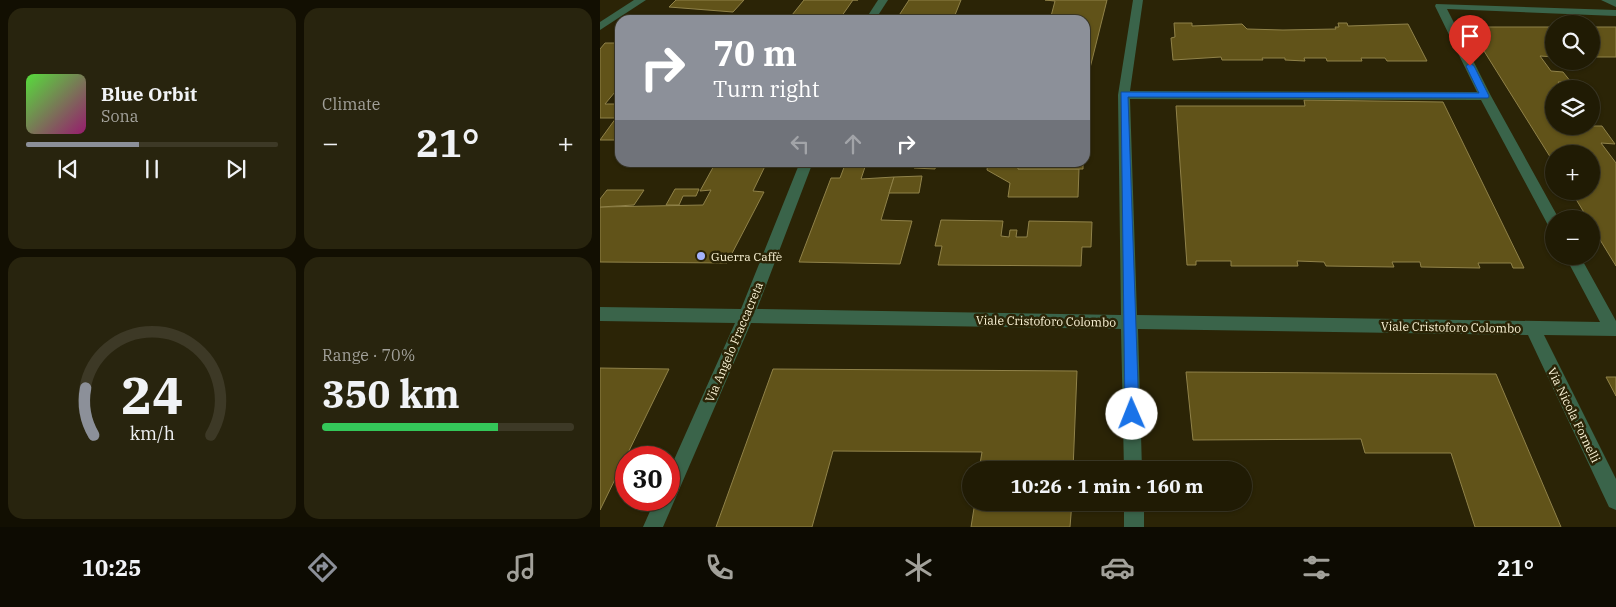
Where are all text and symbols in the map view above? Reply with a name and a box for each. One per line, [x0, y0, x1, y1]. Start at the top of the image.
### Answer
pin [1449, 15, 1491, 66]
map controls [1545, 15, 1600, 265]
button: search [1545, 15, 1600, 70]
icon: arrive [1456, 22, 1484, 50]
text: 70 m [713, 30, 797, 76]
icon: right [630, 35, 695, 100]
text: Turn right [713, 74, 820, 103]
button: layers [1545, 80, 1600, 135]
text: Blue Orbit [101, 82, 197, 106]
text: Climate [322, 94, 380, 114]
text: Sona [101, 106, 138, 126]
text: 21° [416, 118, 480, 167]
text: − [322, 124, 339, 161]
text: + [557, 124, 574, 161]
icon: left [786, 130, 814, 158]
icon: ahead [839, 130, 867, 158]
icon: right [892, 130, 920, 158]
button: + [1545, 145, 1600, 200]
icon: previous [54, 155, 82, 183]
icon: pause [138, 155, 166, 183]
icon: next [222, 155, 250, 183]
button: − [1545, 210, 1600, 265]
place label: Guerra Caffè [711, 249, 782, 264]
marker: Guerra Caffè [695, 250, 707, 262]
street label: Via Angelo Fraccacreta [702, 279, 766, 404]
street label: Viale Cristoforo Colombo [976, 312, 1116, 330]
street label: Viale Cristoforo Colombo [1381, 318, 1521, 336]
text: Range · 70% [322, 345, 415, 365]
text: 24 [121, 361, 183, 428]
street label: Via Nicola Fornelli [1544, 365, 1604, 465]
text: 350 km [322, 369, 460, 418]
position arrow [1105, 387, 1157, 439]
text: km/h [129, 422, 175, 445]
speed limit sign: 30 [615, 446, 680, 511]
text: 10:26 · 1 min · 160 m [1011, 474, 1203, 498]
icon: directions [305, 550, 340, 585]
icon: music [504, 550, 539, 585]
icon: phone [702, 550, 737, 585]
icon: climate [901, 550, 936, 585]
icon: car [1100, 550, 1135, 585]
icon: filters [1299, 550, 1334, 585]
text: 10:25 [82, 553, 141, 582]
text: 21° [1497, 553, 1534, 582]

